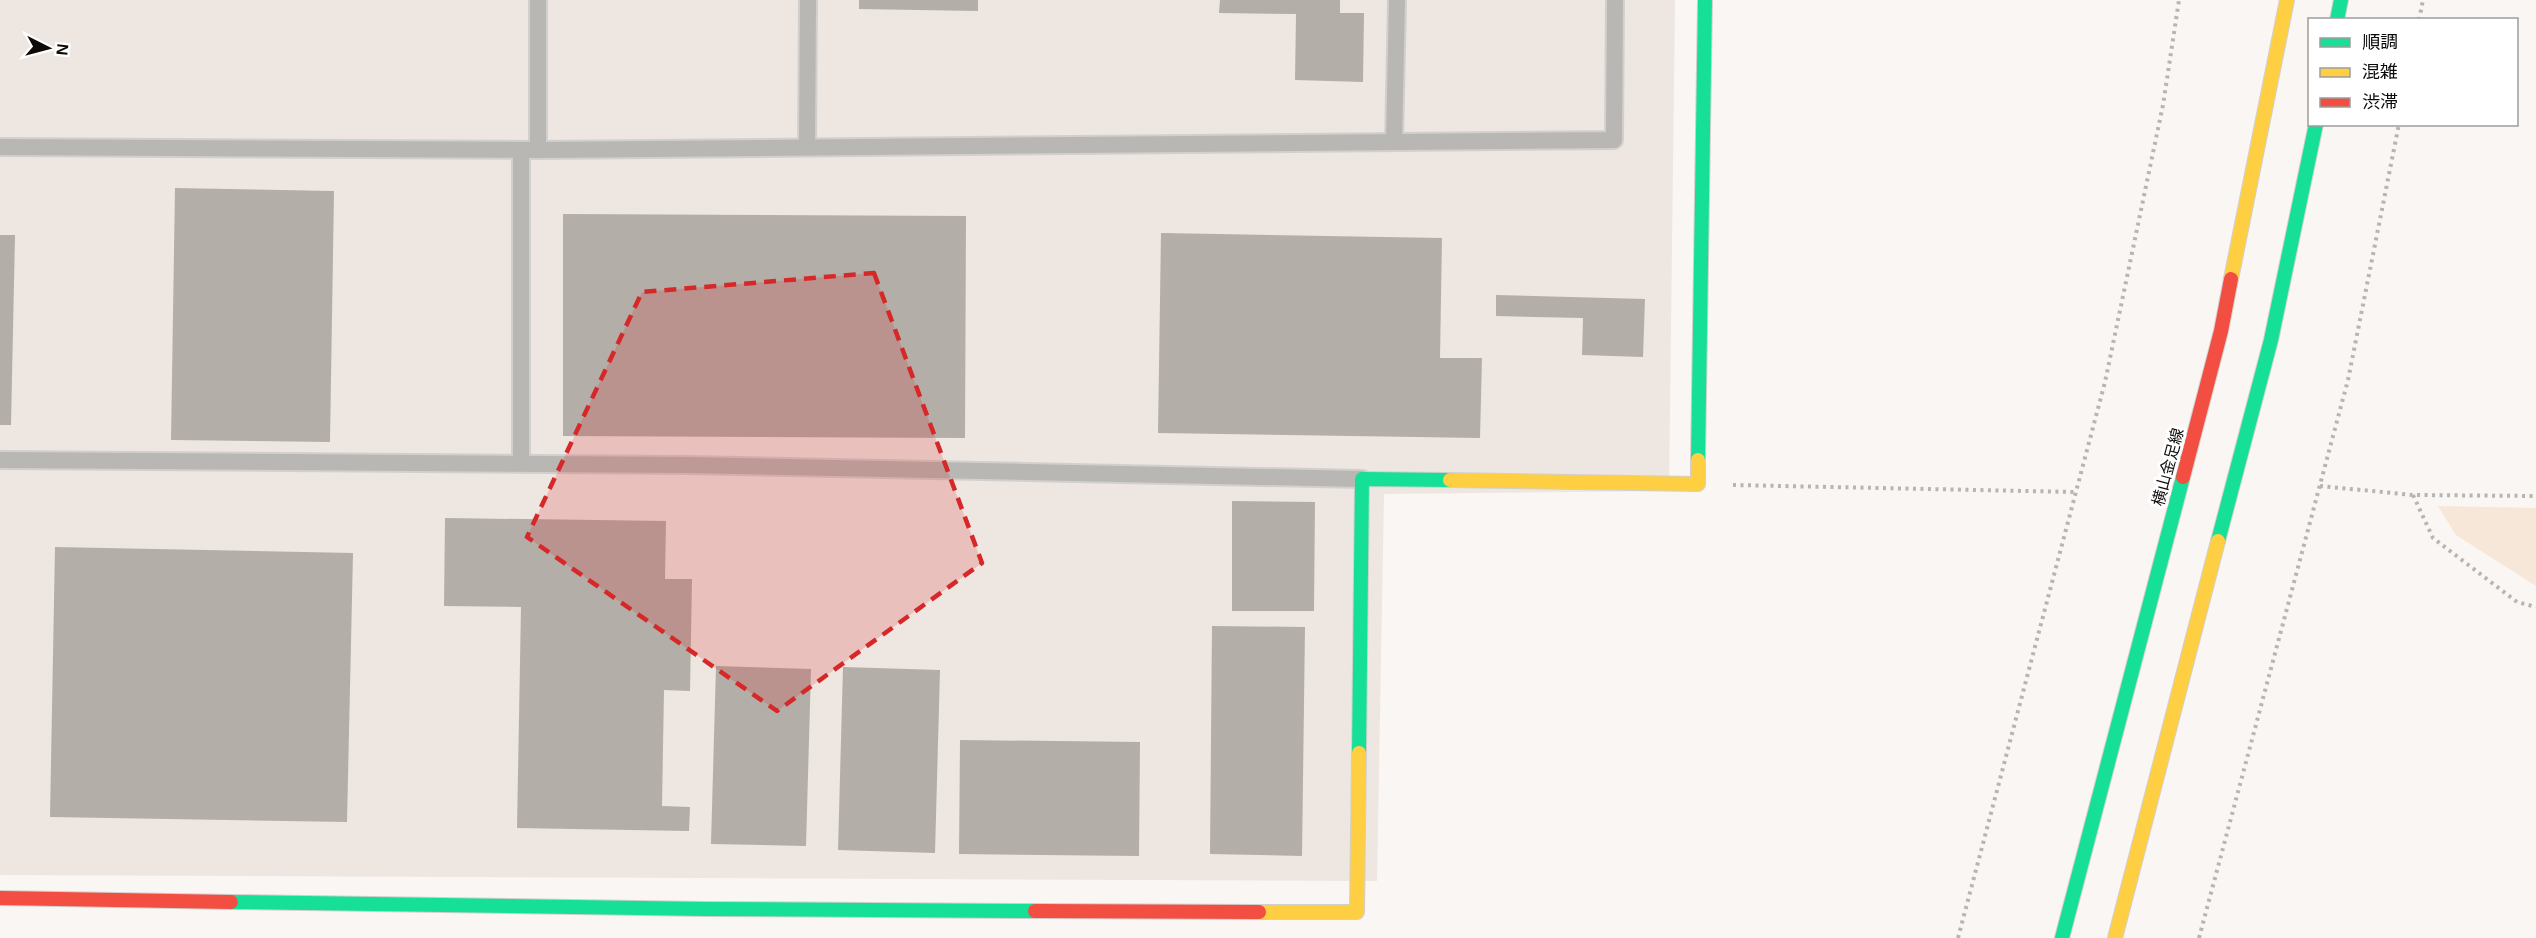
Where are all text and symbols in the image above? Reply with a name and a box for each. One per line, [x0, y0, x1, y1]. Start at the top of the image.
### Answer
north arrow [18, 18, 78, 78]
legend [2308, 18, 2518, 126]
text: 順調 [2362, 32, 2398, 52]
text: N [53, 43, 71, 56]
text: 混雑 [2362, 62, 2398, 82]
text: 渋滞 [2362, 92, 2398, 112]
street label: 横山金足線 [2149, 426, 2187, 508]

